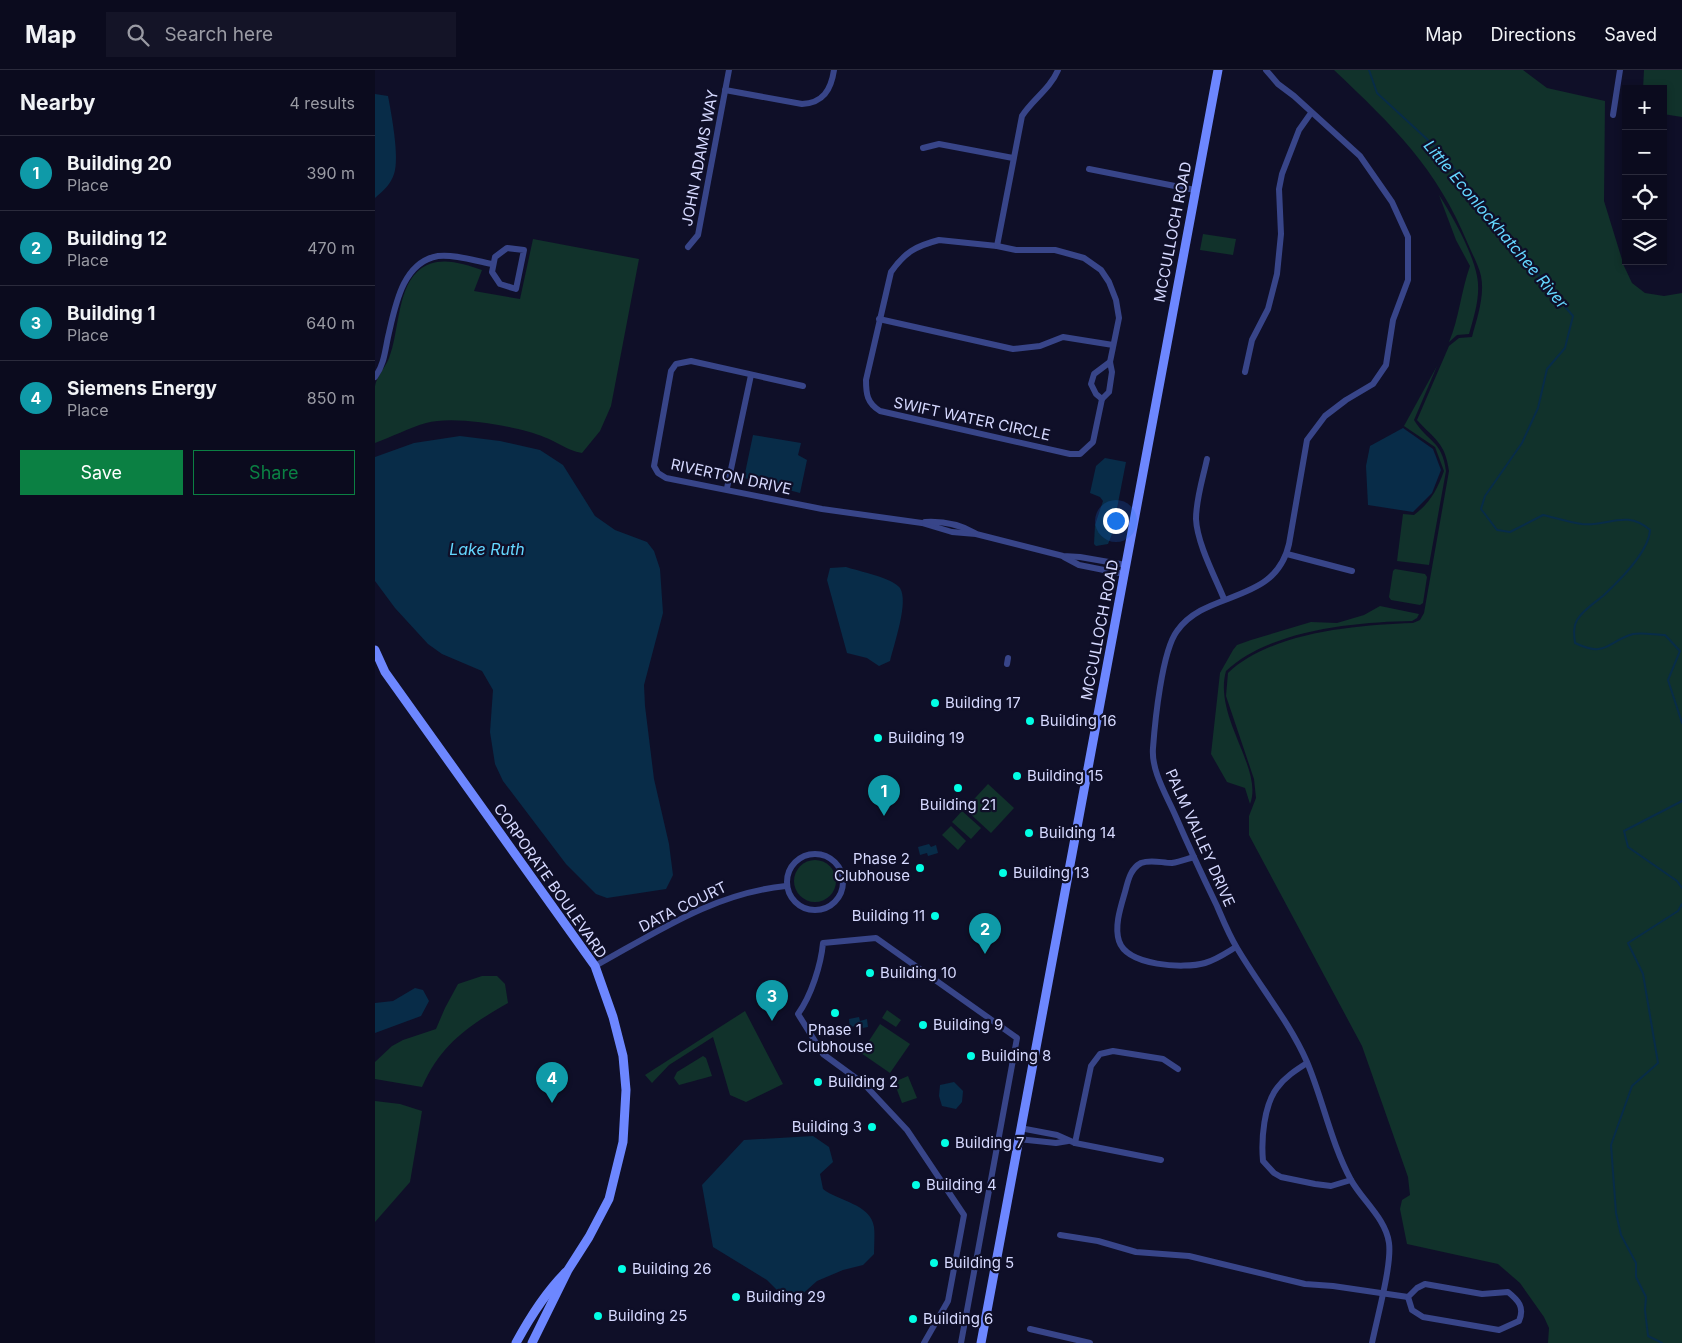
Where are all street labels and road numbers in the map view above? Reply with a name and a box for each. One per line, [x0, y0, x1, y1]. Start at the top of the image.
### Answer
street label: JOHN ADAMS WAY [677, 88, 722, 228]
street label: MCCULLOCH ROAD [1150, 160, 1195, 304]
street label: SWIFT WATER CIRCLE [892, 393, 1052, 444]
street label: RIVERTON DRIVE [669, 454, 793, 499]
street label: MCCULLOCH ROAD [1077, 558, 1122, 702]
street label: PALM VALLEY DRIVE [1161, 766, 1239, 910]
street label: CORPORATE BOULEVARD [490, 800, 611, 962]
street label: DATA COURT [636, 877, 730, 936]

